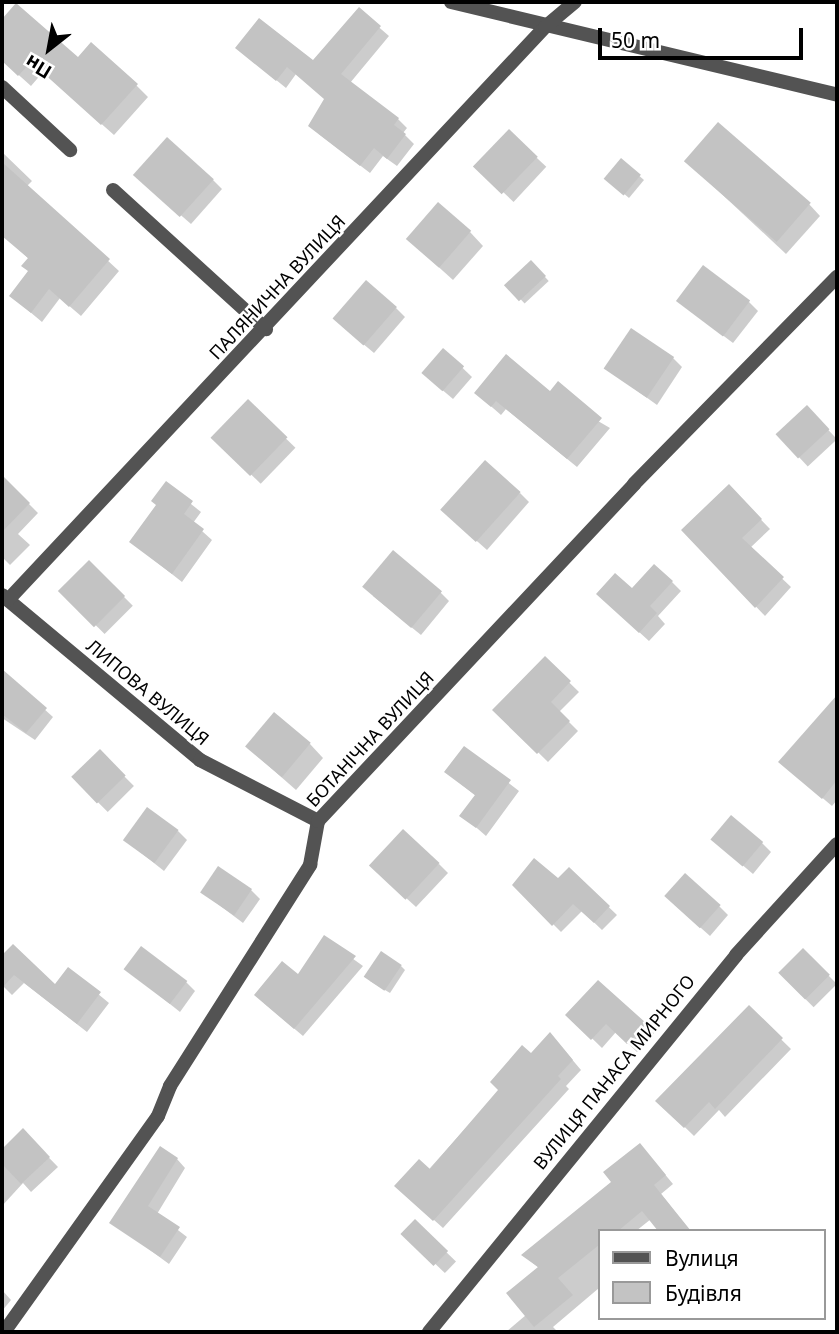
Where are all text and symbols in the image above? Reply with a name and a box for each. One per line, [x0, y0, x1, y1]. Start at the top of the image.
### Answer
north arrow [14, 14, 84, 84]
scale bar [601, 14, 806, 58]
text: 50 m [611, 26, 660, 54]
text: Пн [20, 49, 56, 85]
street label: ПАЛЯНИЧНА ВУЛИЦЯ [204, 210, 350, 364]
street label: ЛИПОВА ВУЛИЦЯ [82, 635, 214, 749]
street label: БОТАНІЧНА ВУЛИЦЯ [302, 667, 438, 811]
street label: ВУЛИЦЯ ПАНАСА МИРНОГО [529, 970, 699, 1174]
legend [598, 1229, 825, 1320]
text: Вулиця [665, 1244, 739, 1272]
text: Будівля [665, 1279, 742, 1307]

